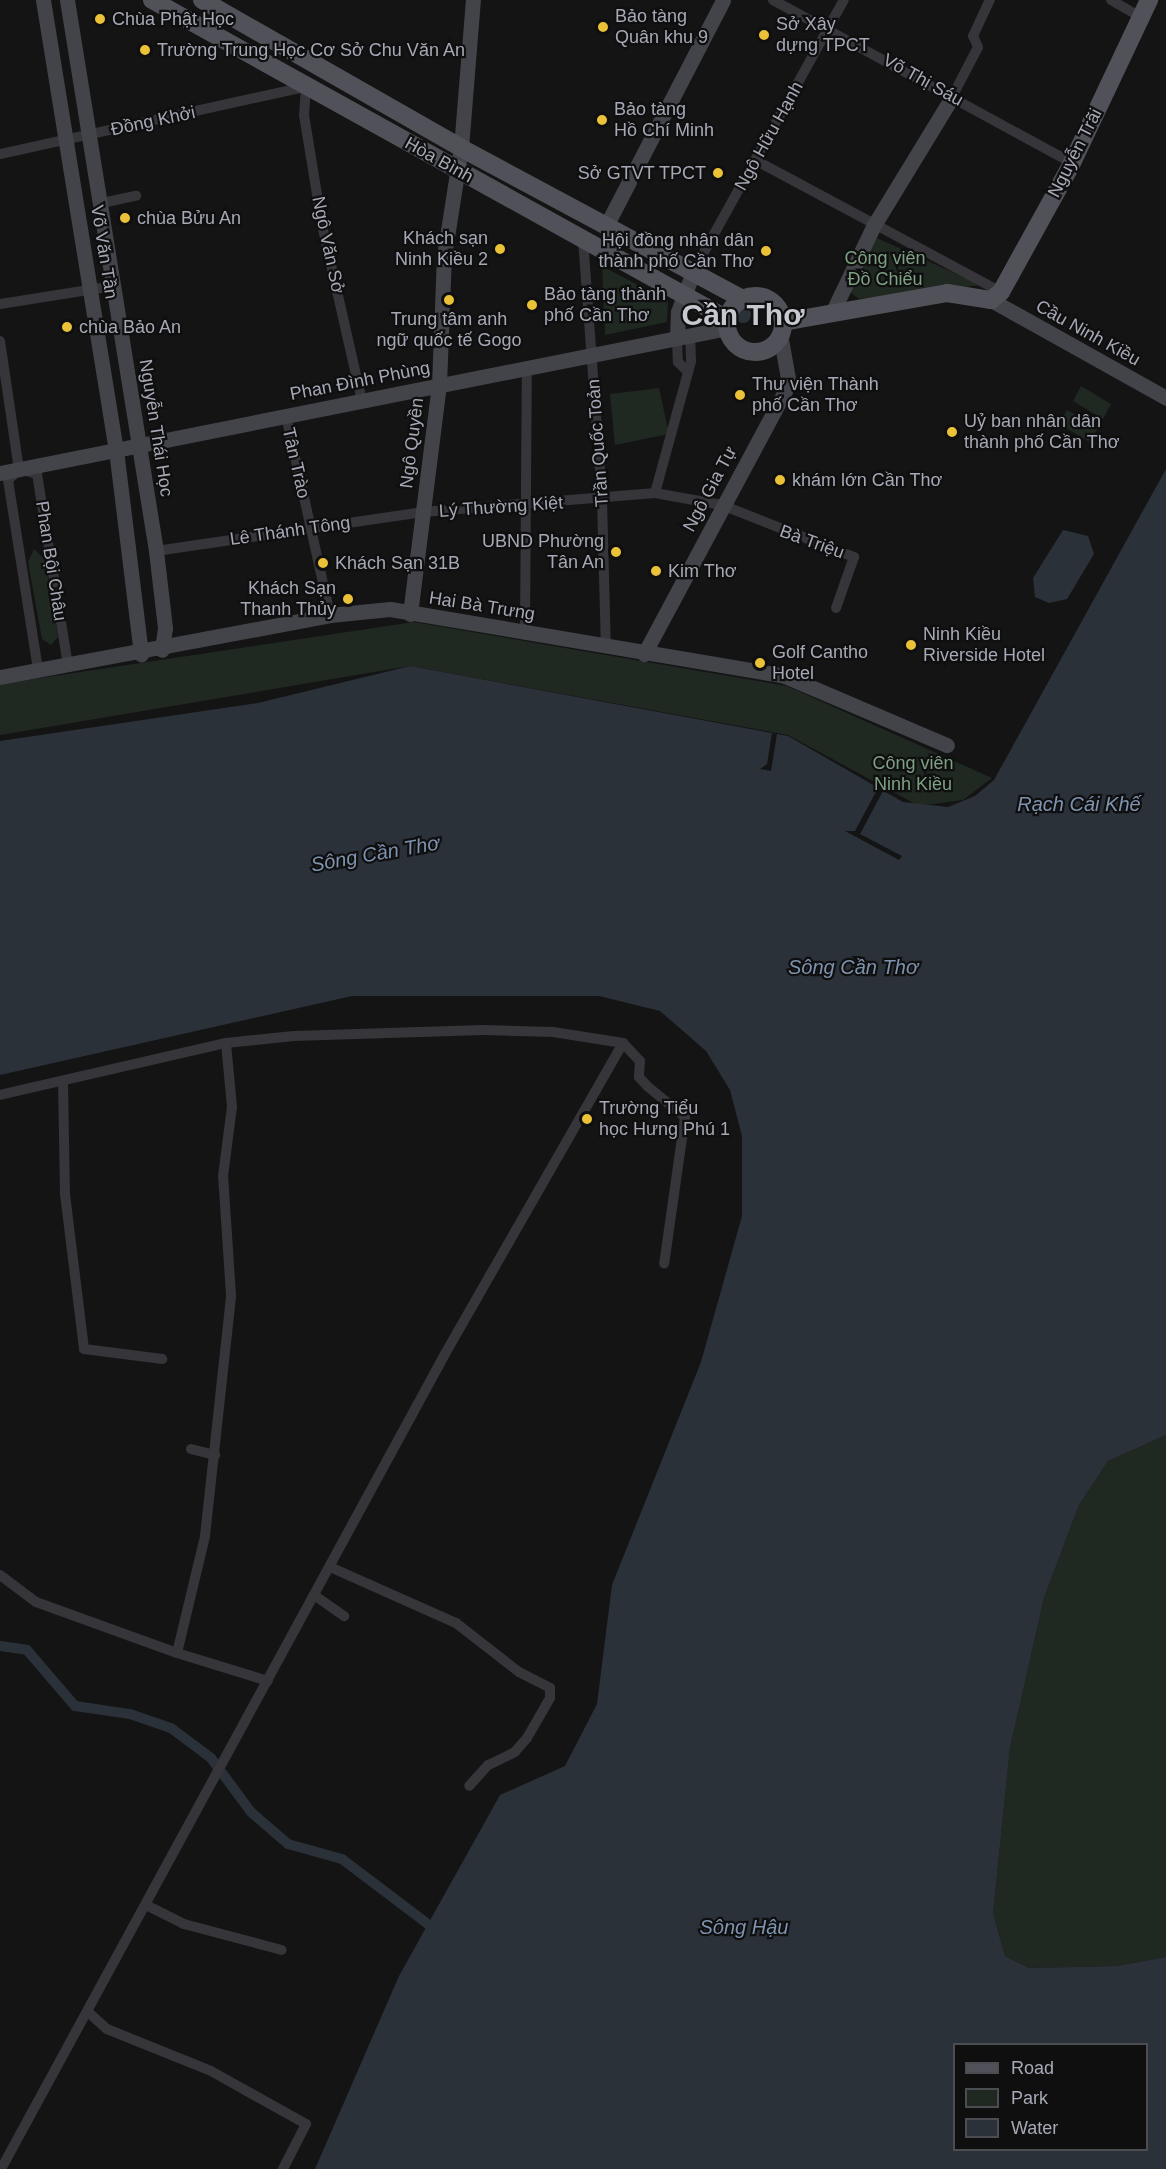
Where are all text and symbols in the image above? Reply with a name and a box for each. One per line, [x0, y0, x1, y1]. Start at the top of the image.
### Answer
place label: Bảo tàng Quân khu 9 [615, 6, 708, 48]
place label: Chùa Phật Học [112, 8, 234, 30]
marker: Chùa Phật Học [93, 12, 107, 26]
place label: Sở Xây dựng TPCT [776, 14, 870, 57]
marker: Bảo tàng Quân khu 9 [596, 20, 610, 34]
marker: Sở Xây dựng TPCT [757, 28, 771, 42]
place label: Trường Trung Học Cơ Sở Chu Văn An [157, 39, 466, 61]
marker: Trường Trung Học Cơ Sở Chu Văn An [138, 43, 152, 57]
street label: Võ Thị Sáu [879, 49, 967, 111]
street label: Ngô Hữu Hạnh [730, 78, 808, 194]
place label: Bảo tàng Hồ Chí Minh [614, 99, 714, 142]
street label: Đồng Khởi [109, 102, 197, 140]
street label: Nguyễn Trãi [1043, 105, 1107, 201]
marker: Bảo tàng Hồ Chí Minh [595, 113, 609, 127]
street label: Hòa Bình [401, 132, 477, 188]
place label: Sở GTVT TPCT [577, 162, 706, 184]
marker: Sở GTVT TPCT [711, 166, 725, 180]
street label: Ngô Văn Sở [307, 194, 349, 296]
street label: Võ Văn Tần [86, 203, 122, 301]
place label: chùa Bửu An [137, 207, 242, 229]
marker: chùa Bửu An [118, 211, 132, 225]
place label: Khách sạn Ninh Kiều 2 [395, 228, 488, 270]
place label: Hội đồng nhân dân thành phố Cần Thơ [598, 230, 754, 272]
marker: Khách sạn Ninh Kiều 2 [493, 242, 507, 256]
marker: Hội đồng nhân dân thành phố Cần Thơ [759, 244, 773, 258]
park label: Công viên Đồ Chiểu [844, 248, 926, 290]
place label: Bảo tàng thành phố Cần Thơ [544, 284, 666, 326]
marker: Trung tâm anh ngữ quốc tế Gogo [442, 293, 456, 307]
street label: Cầu Ninh Kiều [1032, 295, 1144, 371]
district label: Cần Thơ [682, 297, 804, 333]
marker: Bảo tàng thành phố Cần Thơ [525, 298, 539, 312]
place label: Trung tâm anh ngữ quốc tế Gogo [376, 309, 522, 352]
place label: chùa Bảo An [79, 316, 182, 338]
marker: chùa Bảo An [60, 320, 74, 334]
street label: Phan Đình Phùng [288, 357, 432, 405]
street label: Nguyễn Thái Học [134, 358, 178, 498]
place label: Thư viện Thành phố Cần Thơ [752, 374, 879, 416]
street label: Trần Quốc Toản [583, 378, 613, 508]
marker: Thư viện Thành phố Cần Thơ [733, 388, 747, 402]
street label: Ngô Quyền [396, 396, 428, 490]
place label: Uỷ ban nhân dân thành phố Cần Thơ [964, 411, 1120, 454]
street label: Tân Trào [277, 425, 315, 501]
marker: Uỷ ban nhân dân thành phố Cần Thơ [945, 425, 959, 439]
street label: Ngô Gia Tự [678, 442, 742, 536]
place label: khám lớn Cần Thơ [792, 469, 943, 491]
marker: khám lớn Cần Thơ [773, 473, 787, 487]
street label: Lý Thường Kiệt [438, 492, 564, 522]
street label: Phan Bội Châu [31, 500, 71, 622]
street label: Lê Thánh Tông [228, 512, 352, 550]
street label: Bà Triệu [777, 520, 847, 564]
place label: UBND Phường Tân An [482, 531, 604, 574]
marker: UBND Phường Tân An [609, 545, 623, 559]
place label: Khách Sạn 31B [335, 552, 460, 574]
marker: Khách Sạn 31B [316, 556, 330, 570]
place label: Kim Thơ [668, 560, 737, 582]
marker: Kim Thơ [649, 564, 663, 578]
place label: Khách Sạn Thanh Thủy [240, 578, 336, 620]
street label: Hai Bà Trưng [427, 587, 537, 625]
marker: Khách Sạn Thanh Thủy [341, 592, 355, 606]
place label: Ninh Kiều Riverside Hotel [923, 624, 1045, 666]
marker: Ninh Kiều Riverside Hotel [904, 638, 918, 652]
place label: Golf Cantho Hotel [772, 642, 868, 684]
marker: Golf Cantho Hotel [753, 656, 767, 670]
park label: Công viên Ninh Kiều [872, 753, 954, 795]
water label: Rạch Cái Khế [1017, 792, 1141, 816]
water label: Sông Cần Thơ [309, 831, 441, 877]
water label: Sông Cần Thơ [788, 955, 918, 979]
place label: Trường Tiểu học Hưng Phú 1 [599, 1098, 730, 1140]
marker: Trường Tiểu học Hưng Phú 1 [580, 1112, 594, 1126]
water label: Sông Hậu [700, 1915, 788, 1939]
legend [953, 2043, 1148, 2151]
text: Road [1011, 2058, 1054, 2078]
text: Park [1011, 2088, 1048, 2108]
text: Water [1011, 2118, 1058, 2138]

